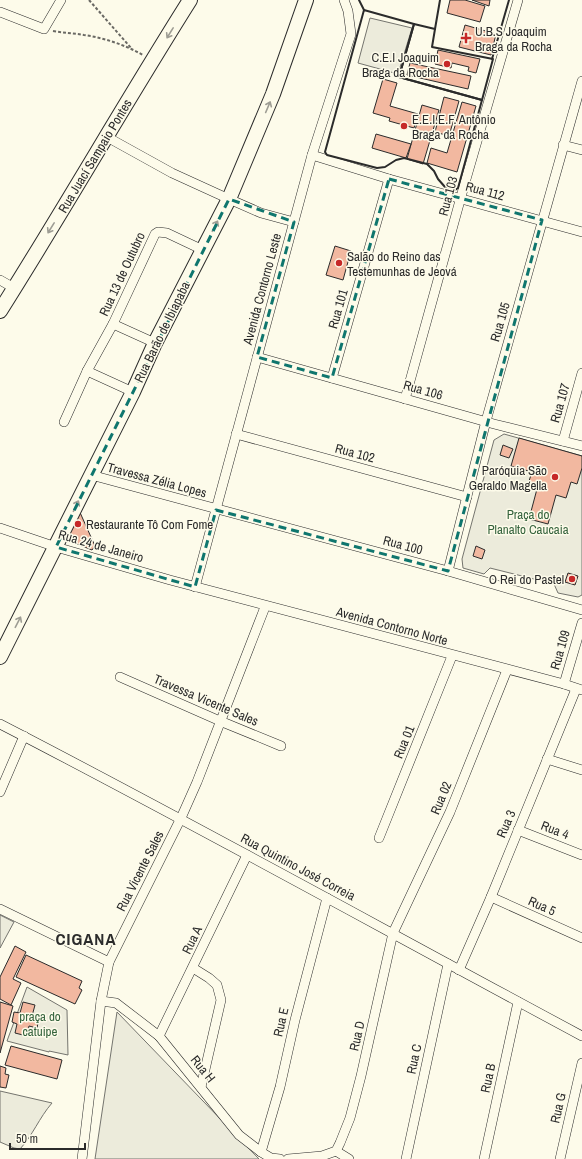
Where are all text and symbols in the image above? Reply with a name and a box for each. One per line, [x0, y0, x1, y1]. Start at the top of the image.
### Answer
place label: U.B.S Joaquim Braga da Rocha [475, 23, 552, 55]
one-way arrow [165, 27, 173, 39]
marker: U.B.S Joaquim Braga da Rocha [460, 32, 472, 44]
place label: C.E.I Joaquim Braga da Rocha [362, 49, 439, 81]
marker: C.E.I Joaquim Braga da Rocha [442, 59, 452, 69]
street label: Rua Juací Sampaio Pontes [54, 96, 136, 216]
one-way arrow [264, 102, 272, 114]
place label: E.E.I.E.F. Antônio Braga da Rocha [412, 111, 496, 143]
marker: E.E.I.E.F. Antônio Braga da Rocha [399, 121, 409, 131]
street label: Rua 103 [435, 174, 461, 218]
street label: Rua 112 [464, 178, 506, 204]
one-way arrow [212, 220, 219, 232]
one-way arrow [47, 222, 55, 234]
street label: Rua 13 de Outubro [95, 229, 149, 319]
street label: Avenida Contorno Leste [239, 231, 285, 348]
place label: Salão do Reino das Testemunhas de Jeová [347, 248, 457, 280]
marker: Salão do Reino das Testemunhas de Jeová [334, 258, 344, 268]
street label: Rua Barão de Ibiapaba [130, 279, 194, 385]
street label: Rua 101 [324, 287, 352, 331]
street label: Rua 105 [486, 300, 514, 344]
street label: Rua 106 [401, 376, 445, 404]
street label: Rua 107 [546, 381, 574, 425]
street label: Rua 102 [333, 440, 377, 466]
street label: Travessa Zélia Lopes [105, 459, 209, 501]
place label: Paróquia São Geraldo Magella [469, 462, 547, 494]
marker: Paróquia São Geraldo Magella [550, 472, 560, 482]
one-way arrow [73, 500, 80, 512]
park label: Praça do Planalto Caucaia [487, 506, 569, 538]
place label: Restaurante Tô Com Fome [86, 516, 213, 533]
marker: Restaurante Tô Com Fome [73, 519, 83, 529]
street label: Rua 24 de Janeiro [56, 526, 146, 566]
street label: Rua 100 [381, 532, 425, 558]
place label: O Rei do Pastel [489, 571, 564, 588]
marker: O Rei do Pastel [567, 574, 577, 584]
street label: Avenida Contorno Norte [333, 603, 450, 649]
one-way arrow [14, 616, 22, 628]
street label: Rua 109 [546, 628, 574, 672]
street label: Travessa Vicente Sales [151, 670, 261, 730]
street label: Rua 01 [390, 723, 418, 761]
street label: Rua 02 [426, 779, 456, 817]
street label: Rua 3 [493, 808, 519, 840]
street label: Rua 4 [539, 817, 571, 843]
street label: Rua Vicente Sales [112, 828, 168, 914]
street label: Rua Quintino José Correia [238, 830, 358, 904]
street label: Rua 5 [526, 892, 559, 920]
street label: Rua A [178, 922, 206, 957]
district label: CIGANA [56, 927, 116, 950]
street label: Rua E [269, 1006, 293, 1038]
park label: praça do catuipe [19, 1008, 61, 1040]
street label: Rua D [345, 1019, 369, 1053]
street label: Rua C [403, 1042, 426, 1076]
street label: Rua H [187, 1052, 219, 1086]
street label: Rua B [477, 1062, 499, 1094]
street label: Rua G [546, 1091, 570, 1125]
scale bar [10, 1125, 85, 1151]
text: 50 m [16, 1131, 38, 1147]

